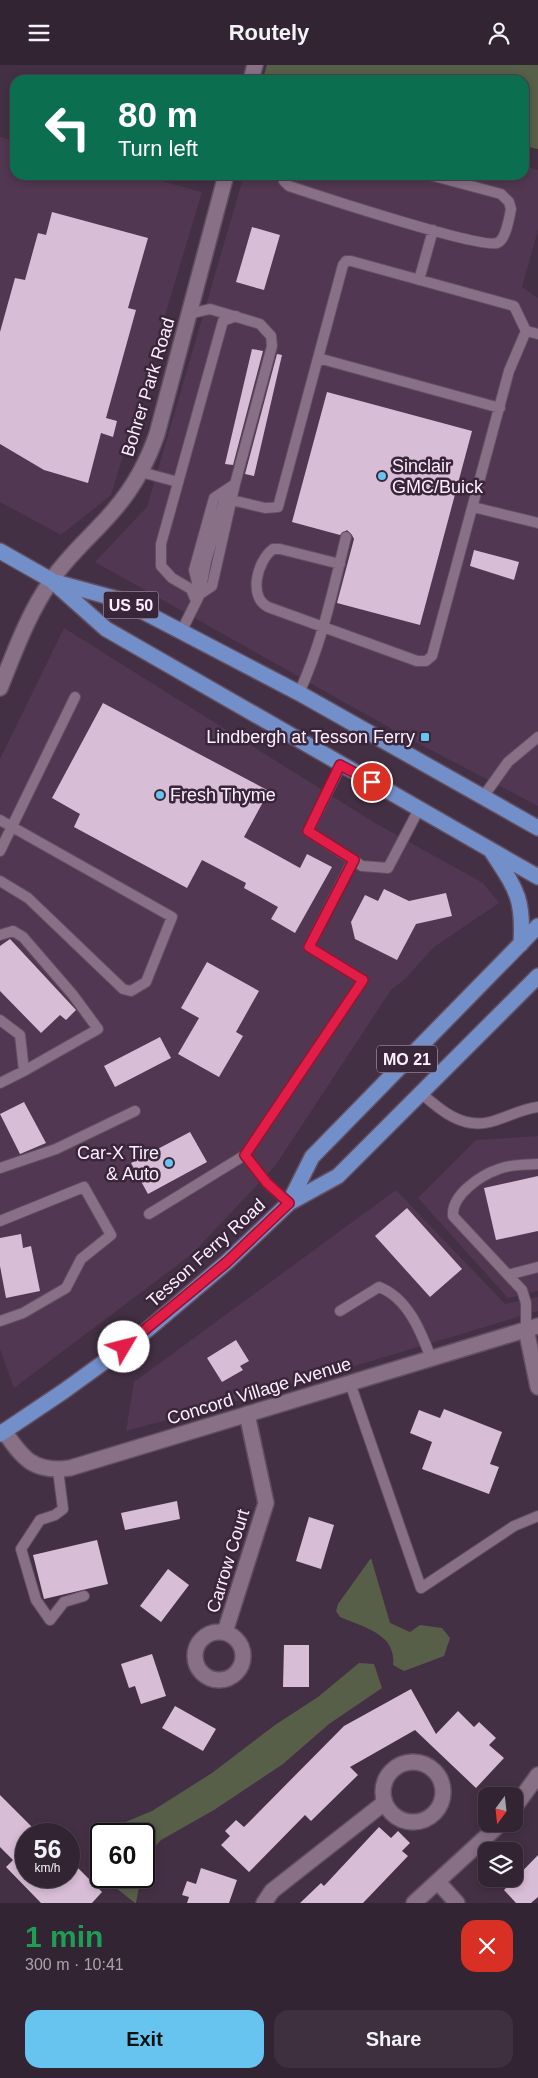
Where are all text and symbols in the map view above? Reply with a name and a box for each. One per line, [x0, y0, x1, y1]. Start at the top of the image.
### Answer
icon: menu [25, 19, 53, 47]
icon: person [485, 19, 513, 47]
text: Routely [229, 20, 309, 45]
icon: left [35, 95, 100, 160]
text: 80 m [118, 95, 198, 134]
text: Turn left [118, 136, 198, 161]
street label: Bohrer Park Road [117, 315, 179, 459]
place label: Sinclair GMC/Buick [392, 456, 484, 497]
marker: Sinclair GMC/Buick [376, 470, 388, 482]
road number: US 50 [104, 591, 158, 619]
place label: Lindbergh at Tesson Ferry [206, 727, 415, 747]
marker: Lindbergh at Tesson Ferry [419, 731, 431, 743]
pin [351, 761, 393, 803]
icon: arrive [358, 768, 386, 796]
place label: Fresh Thyme [170, 785, 276, 805]
marker: Fresh Thyme [154, 789, 166, 801]
road number: MO 21 [377, 1046, 437, 1073]
place label: Car-X Tire & Auto [77, 1143, 159, 1184]
marker: Car-X Tire & Auto [163, 1157, 175, 1169]
street label: Tesson Ferry Road [143, 1195, 269, 1311]
position arrow [97, 1320, 149, 1372]
street label: Concord Village Avenue [165, 1353, 353, 1429]
street label: Carrow Court [203, 1507, 253, 1615]
north arrow [478, 1787, 522, 1833]
map controls [478, 1787, 523, 1887]
speed limit sign: 60 [90, 1823, 155, 1888]
text: 56 [34, 1835, 61, 1863]
button: layers [478, 1842, 523, 1887]
text: km/h [34, 1861, 61, 1875]
text: 1 min [25, 1920, 103, 1953]
button: close [461, 1920, 513, 1972]
text: 300 m · 10:41 [25, 1956, 124, 1973]
button: Exit [25, 2010, 264, 2068]
button: Share [274, 2010, 513, 2068]

